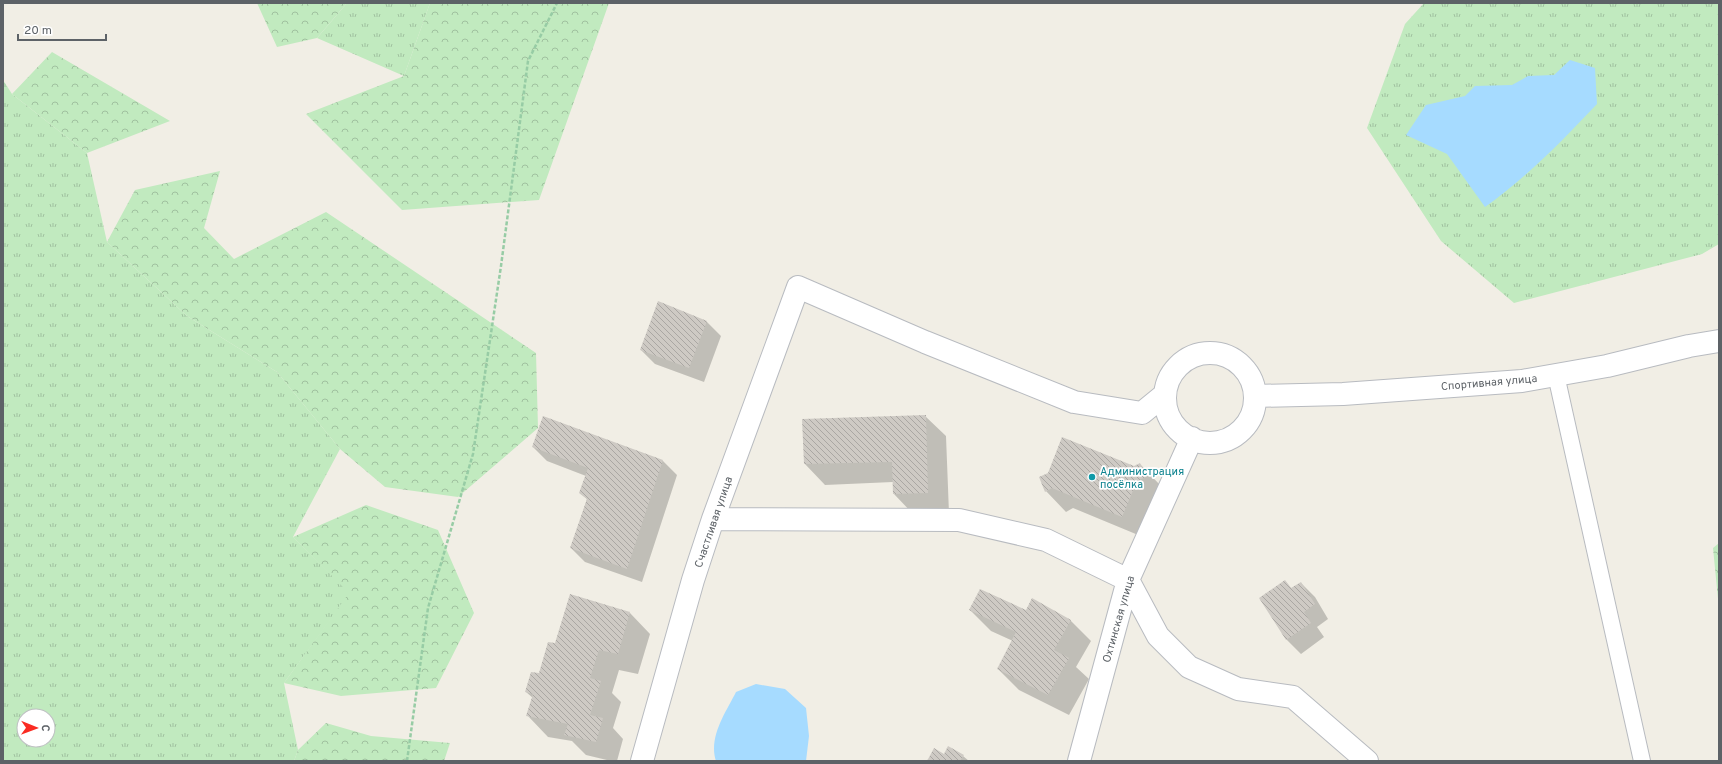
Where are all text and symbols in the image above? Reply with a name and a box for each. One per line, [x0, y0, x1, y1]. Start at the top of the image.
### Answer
scale bar [18, 16, 106, 42]
text: 20 m [24, 23, 52, 39]
street label: Спортивная улица [1440, 372, 1538, 394]
place label: Администрация посёлка [1100, 465, 1184, 492]
marker: Администрация посёлка [1087, 472, 1097, 482]
street label: Счастливая улица [692, 475, 736, 570]
street label: Охтинская улица [1100, 574, 1138, 664]
north arrow [16, 708, 56, 748]
text: С [38, 725, 52, 732]

